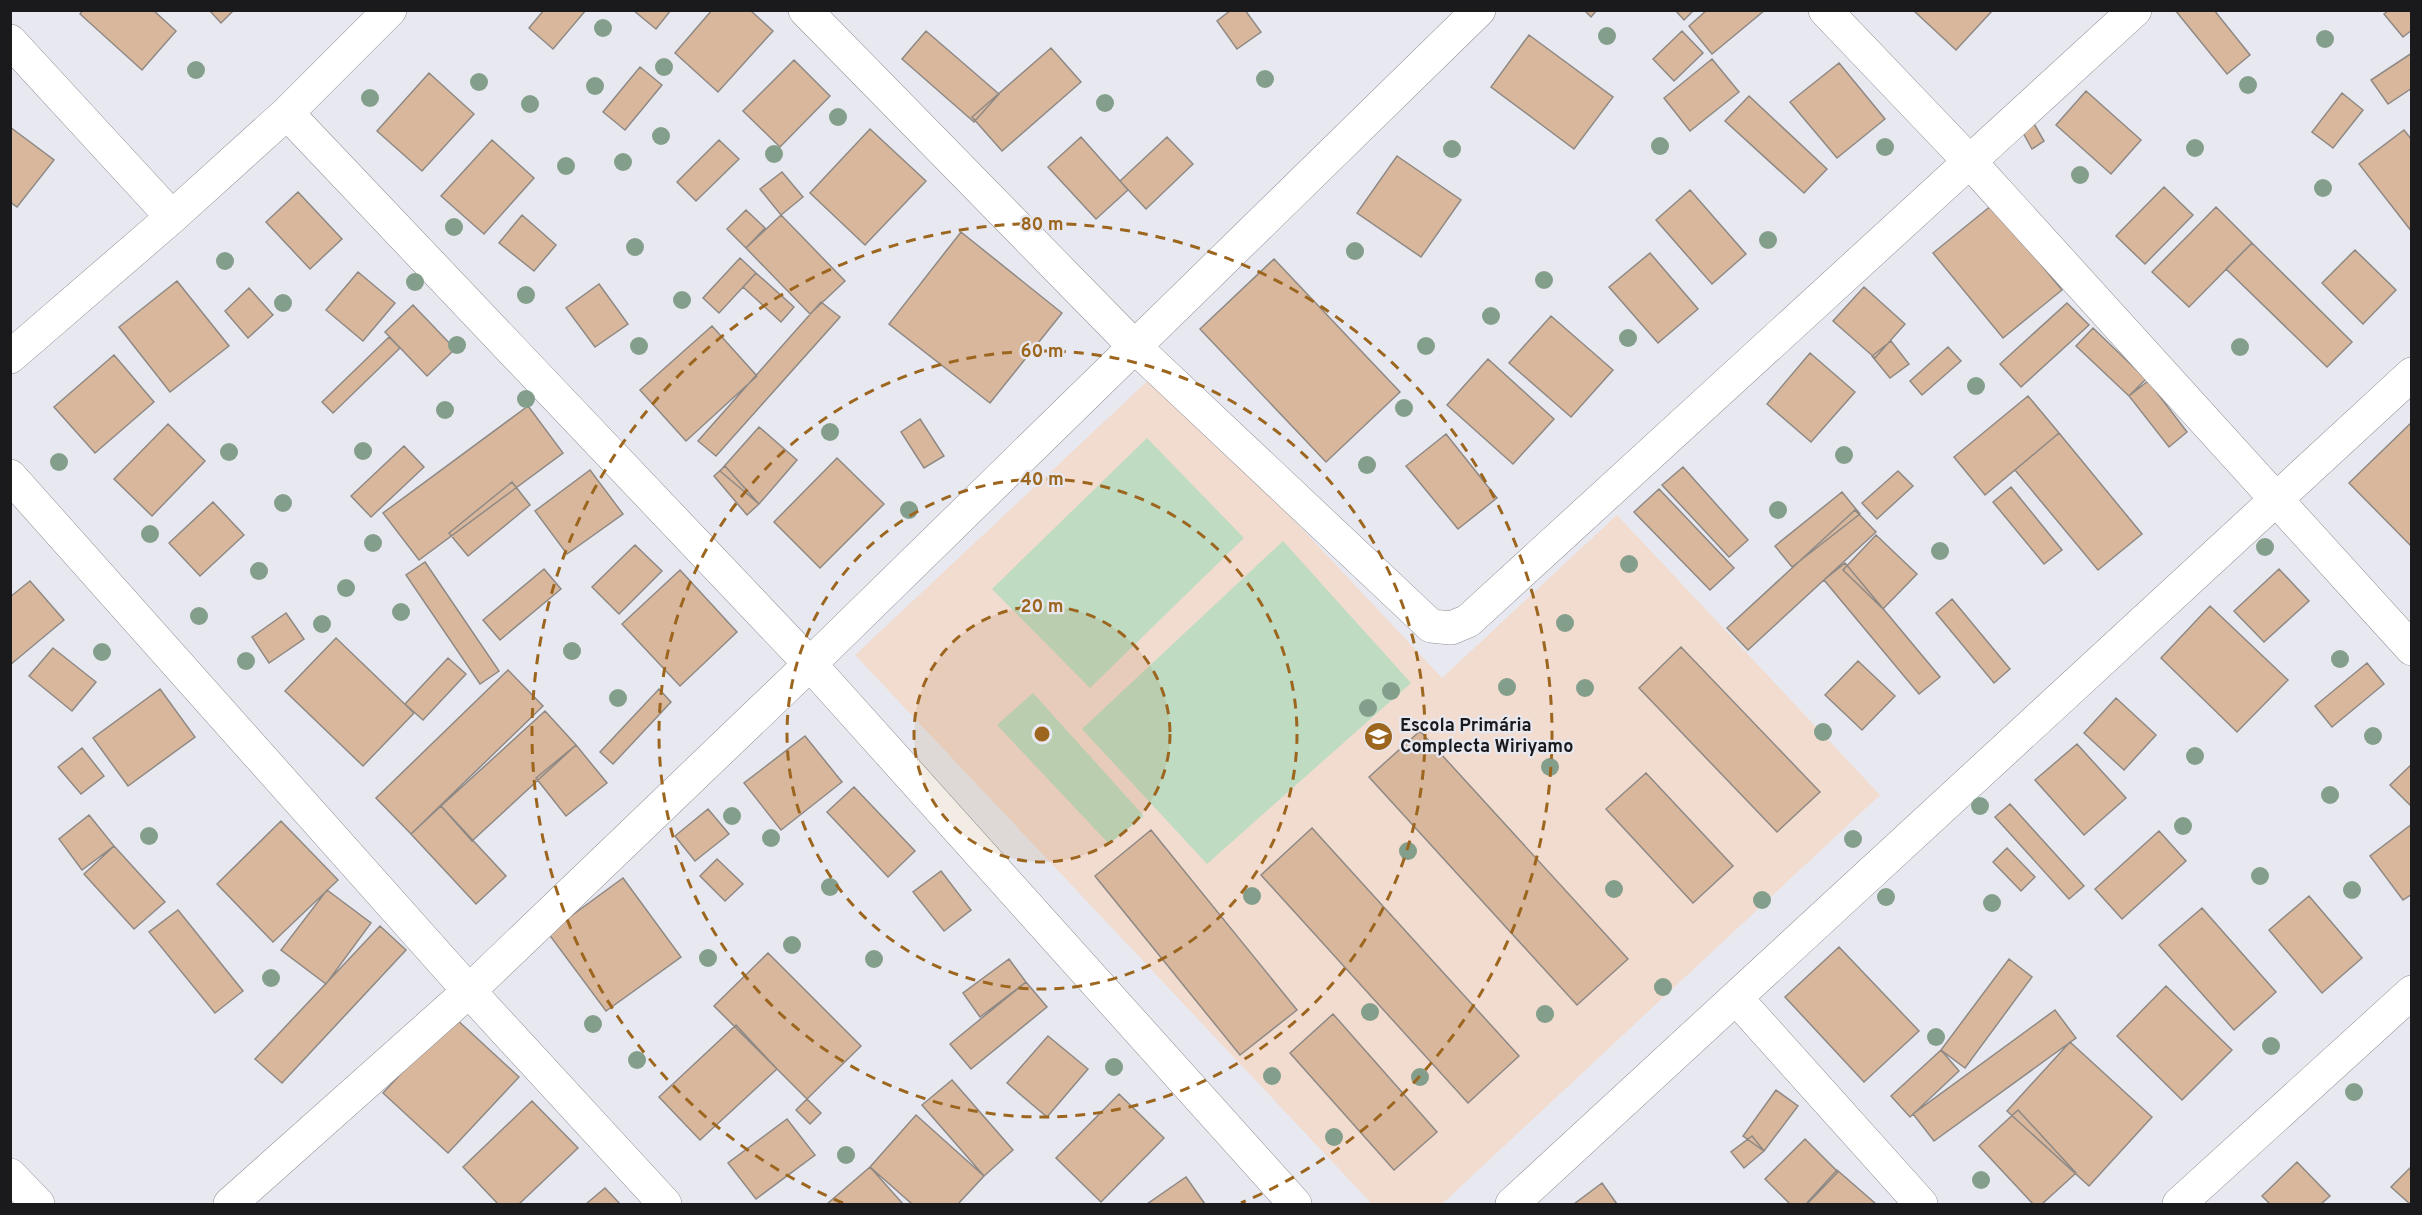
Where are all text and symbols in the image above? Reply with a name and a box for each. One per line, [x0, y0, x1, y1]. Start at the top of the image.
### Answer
text: 80 m [1020, 214, 1064, 237]
text: 60 m [1020, 341, 1064, 364]
text: 40 m [1020, 469, 1064, 492]
text: 20 m [1020, 596, 1064, 619]
place label: Escola Primária Complecta Wiriyamo [1400, 715, 1573, 759]
school or university icon: Escola Primária Complecta Wiriyamo [1363, 720, 1395, 752]
centre of rings [1032, 724, 1052, 744]

